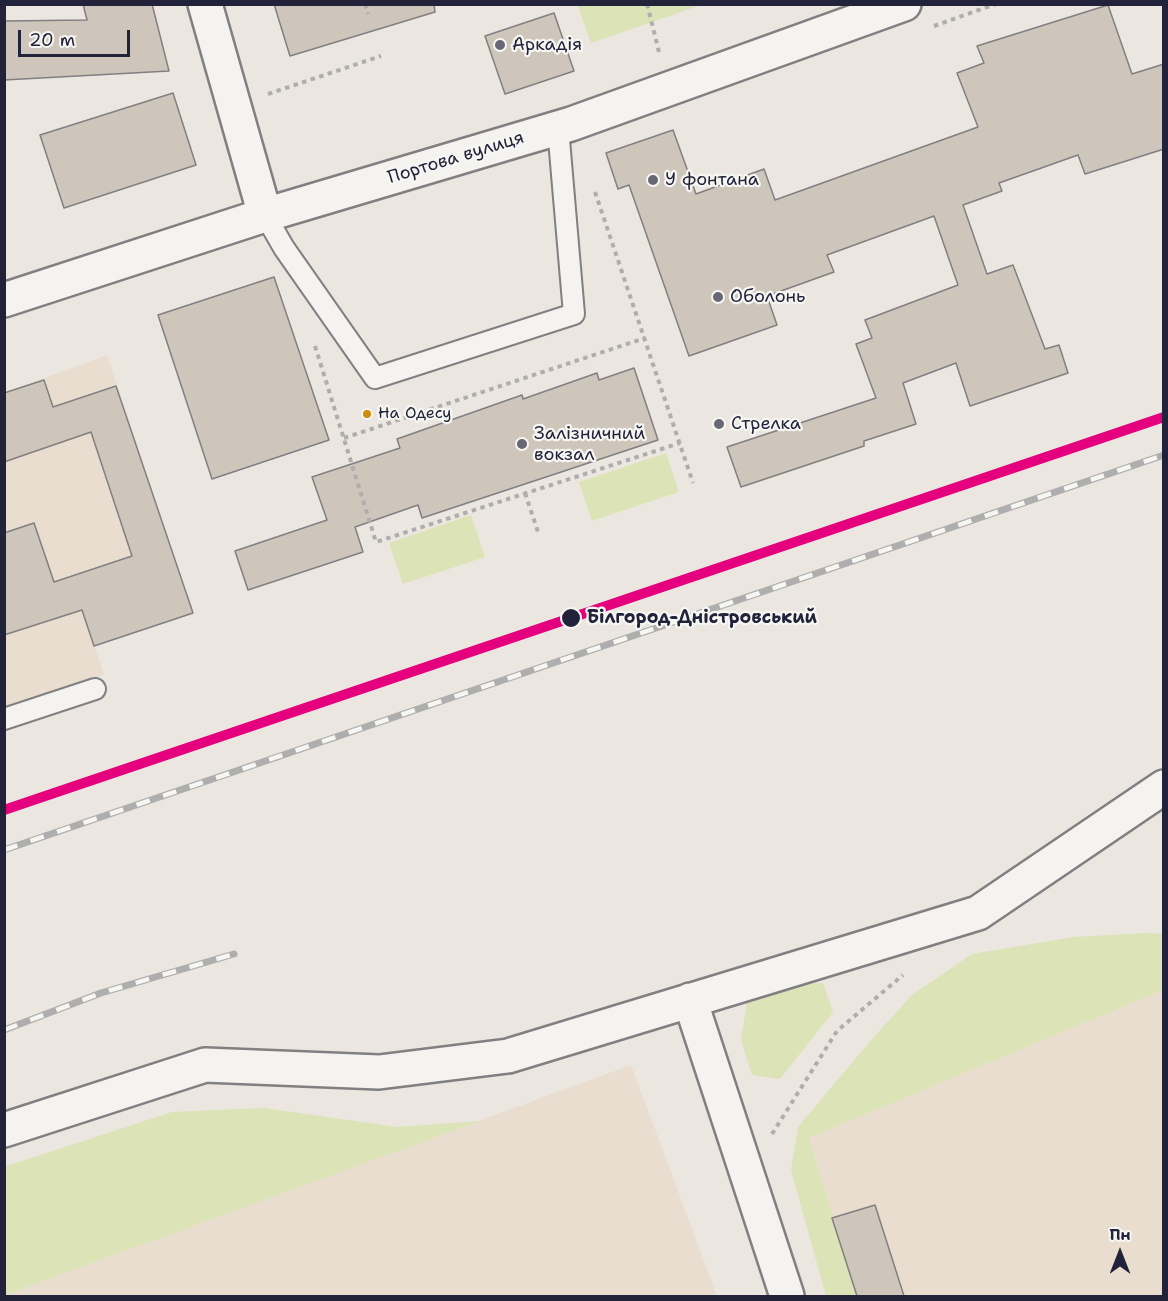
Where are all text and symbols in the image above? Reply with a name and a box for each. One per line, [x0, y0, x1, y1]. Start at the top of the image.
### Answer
scale bar [21, 18, 134, 56]
text: 20 m [29, 28, 75, 52]
place label: Аркадія [512, 34, 582, 56]
marker: Аркадія [493, 38, 507, 52]
street label: Портова вулиця [385, 127, 527, 189]
place label: У фонтана [665, 169, 759, 191]
marker: У фонтана [646, 173, 660, 187]
place label: Оболонь [730, 286, 805, 308]
marker: Оболонь [711, 290, 725, 304]
place label: На Одесу [378, 404, 452, 424]
marker: На Одесу [361, 408, 373, 420]
place label: Стрелка [731, 413, 801, 435]
marker: Стрелка [712, 417, 726, 431]
place label: Залізничний вокзал [534, 423, 645, 466]
marker: Залізничний вокзал [515, 437, 529, 451]
marker: Білгород-Дністровський [560, 607, 582, 629]
place label: Білгород-Дністровський [587, 607, 817, 629]
north arrow [1090, 1223, 1150, 1283]
text: Пн [1109, 1224, 1131, 1245]

